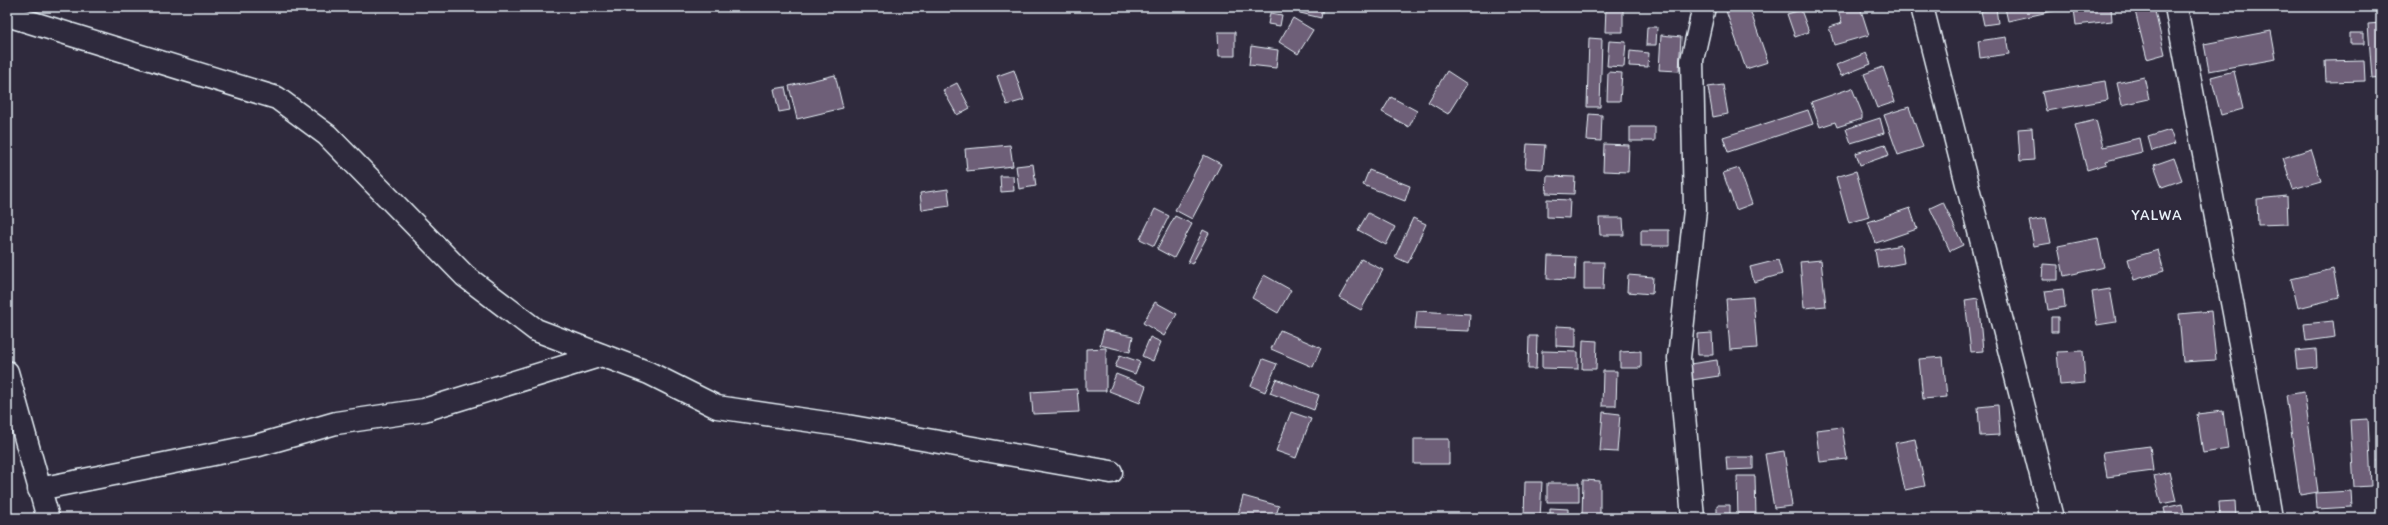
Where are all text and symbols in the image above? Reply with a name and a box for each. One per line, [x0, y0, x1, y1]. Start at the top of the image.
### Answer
district label: YALWA [2131, 206, 2183, 224]

